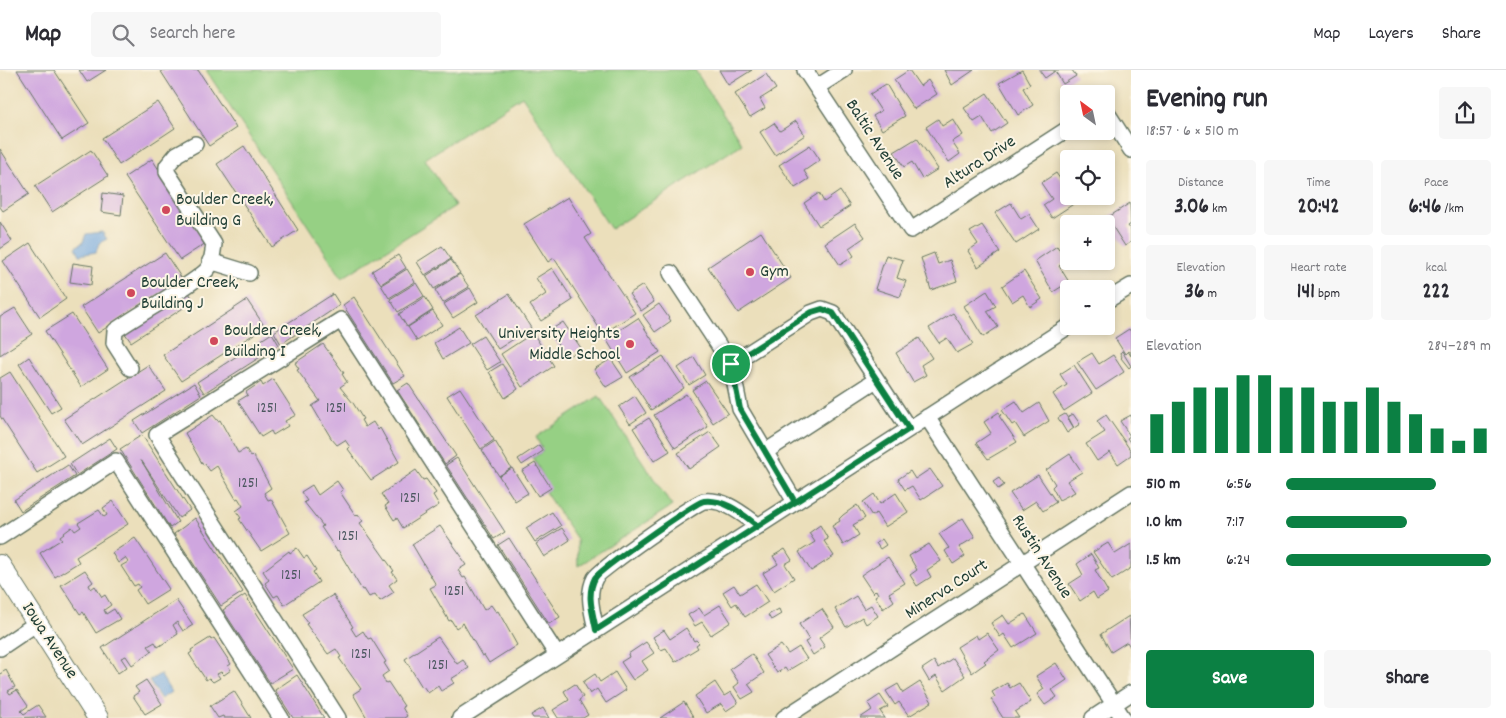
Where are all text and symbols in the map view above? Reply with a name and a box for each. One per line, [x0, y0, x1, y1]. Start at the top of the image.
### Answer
search box [91, 12, 441, 57]
text: Map [25, 18, 61, 52]
icon: search [109, 21, 137, 49]
text: Search here [149, 21, 235, 48]
text: Map [1313, 22, 1340, 47]
text: Layers [1368, 22, 1414, 47]
text: Share [1442, 22, 1481, 47]
text: Evening run [1146, 81, 1268, 121]
north arrow [1060, 85, 1115, 140]
map controls [1060, 85, 1115, 335]
button: share [1439, 87, 1491, 139]
street label: Baltic Avenue [839, 95, 910, 185]
text: 18:57 · 6 × 510 m [1146, 120, 1239, 143]
street label: Altura Drive [939, 130, 1021, 196]
button: locate [1060, 150, 1115, 205]
text: Distance [1178, 173, 1224, 193]
text: Time [1307, 173, 1330, 193]
text: Pace [1424, 173, 1449, 193]
place label: Boulder Creek, Building G [176, 188, 274, 234]
text: 3.06 [1174, 193, 1209, 223]
text: 20:42 [1297, 193, 1339, 223]
text: 6:46 [1408, 193, 1441, 223]
text: km [1209, 199, 1227, 219]
text: /km [1441, 199, 1464, 219]
marker: Boulder Creek, Building G [160, 204, 172, 216]
button: + [1060, 215, 1115, 270]
text: Elevation [1176, 258, 1225, 278]
text: Heart rate [1290, 258, 1347, 278]
text: kcal [1426, 258, 1447, 278]
place label: Gym [760, 260, 789, 285]
marker: Gym [744, 266, 756, 278]
place label: Boulder Creek, Building J [141, 271, 239, 317]
text: 36 [1185, 278, 1204, 308]
text: 141 [1297, 278, 1315, 308]
text: 222 [1422, 278, 1450, 308]
button: − [1060, 280, 1115, 335]
text: m [1204, 284, 1217, 304]
text: bpm [1315, 284, 1340, 304]
marker: Boulder Creek, Building J [125, 287, 137, 299]
place label: Boulder Creek, Building I [224, 319, 322, 365]
place label: University Heights Middle School [498, 322, 621, 368]
marker: Boulder Creek, Building I [208, 335, 220, 347]
text: Elevation [1146, 335, 1202, 358]
text: 284–289 m [1428, 335, 1491, 358]
marker: University Heights Middle School [624, 338, 636, 350]
pin [710, 343, 752, 385]
icon: arrive [717, 350, 745, 378]
house number: 1251 [257, 398, 277, 420]
house number: 1251 [326, 398, 346, 420]
house number: 1251 [238, 473, 258, 495]
text: 510 m [1146, 473, 1180, 496]
text: 6:56 [1226, 473, 1252, 496]
house number: 1251 [400, 488, 420, 510]
street label: Rustin Avenue [1004, 510, 1078, 604]
text: 1.0 km [1146, 511, 1182, 534]
text: 7:17 [1226, 511, 1244, 534]
house number: 1251 [338, 526, 358, 548]
text: 1.5 km [1146, 549, 1181, 572]
text: 6:24 [1226, 549, 1250, 572]
street label: Minerva Court [900, 554, 994, 626]
house number: 1251 [281, 565, 301, 587]
house number: 1251 [444, 581, 464, 603]
street label: Iowa Avenue [15, 598, 83, 684]
house number: 1251 [351, 644, 371, 666]
button: Save [1146, 650, 1314, 708]
button: Share [1324, 650, 1491, 708]
house number: 1251 [428, 655, 448, 677]

